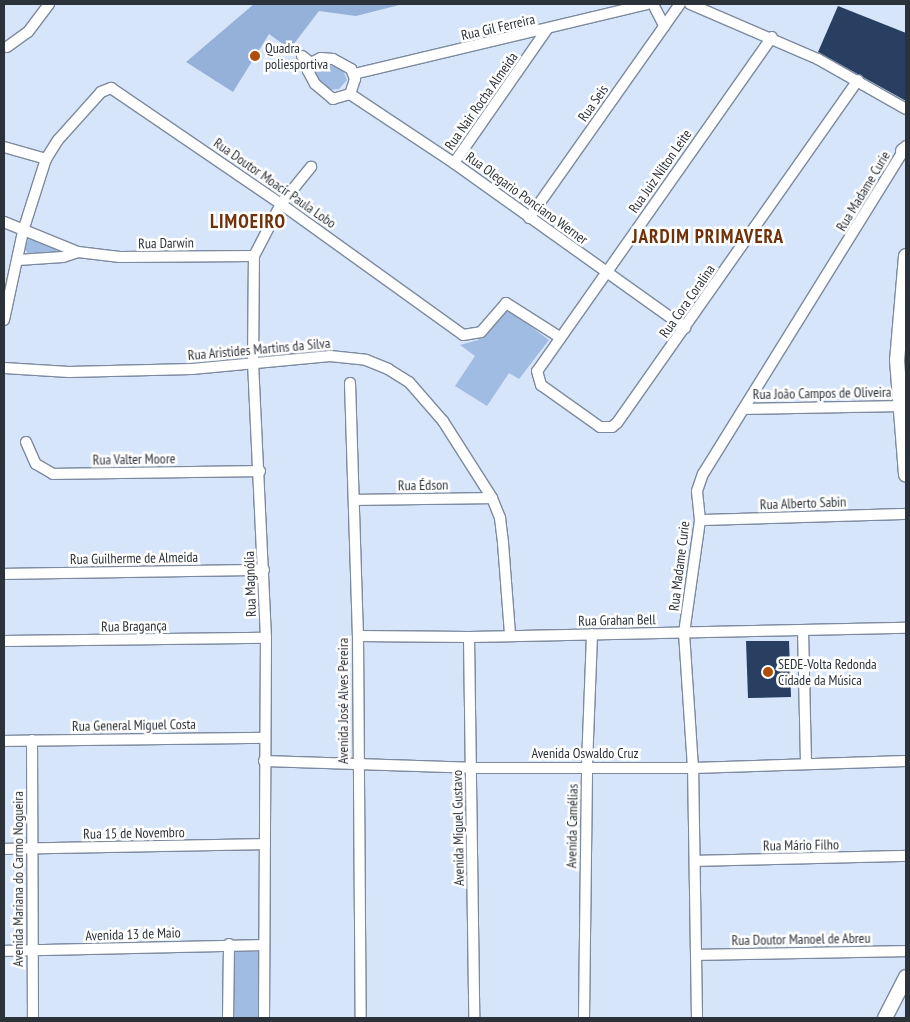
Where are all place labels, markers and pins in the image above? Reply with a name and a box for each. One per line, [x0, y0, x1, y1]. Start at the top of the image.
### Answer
place label: Quadra poliesportiva [265, 40, 328, 72]
marker: Quadra poliesportiva [249, 50, 261, 62]
place label: SEDE-Volta Redonda Cidade da Música [778, 656, 877, 689]
marker: SEDE-Volta Redonda Cidade da Música [762, 666, 774, 678]

